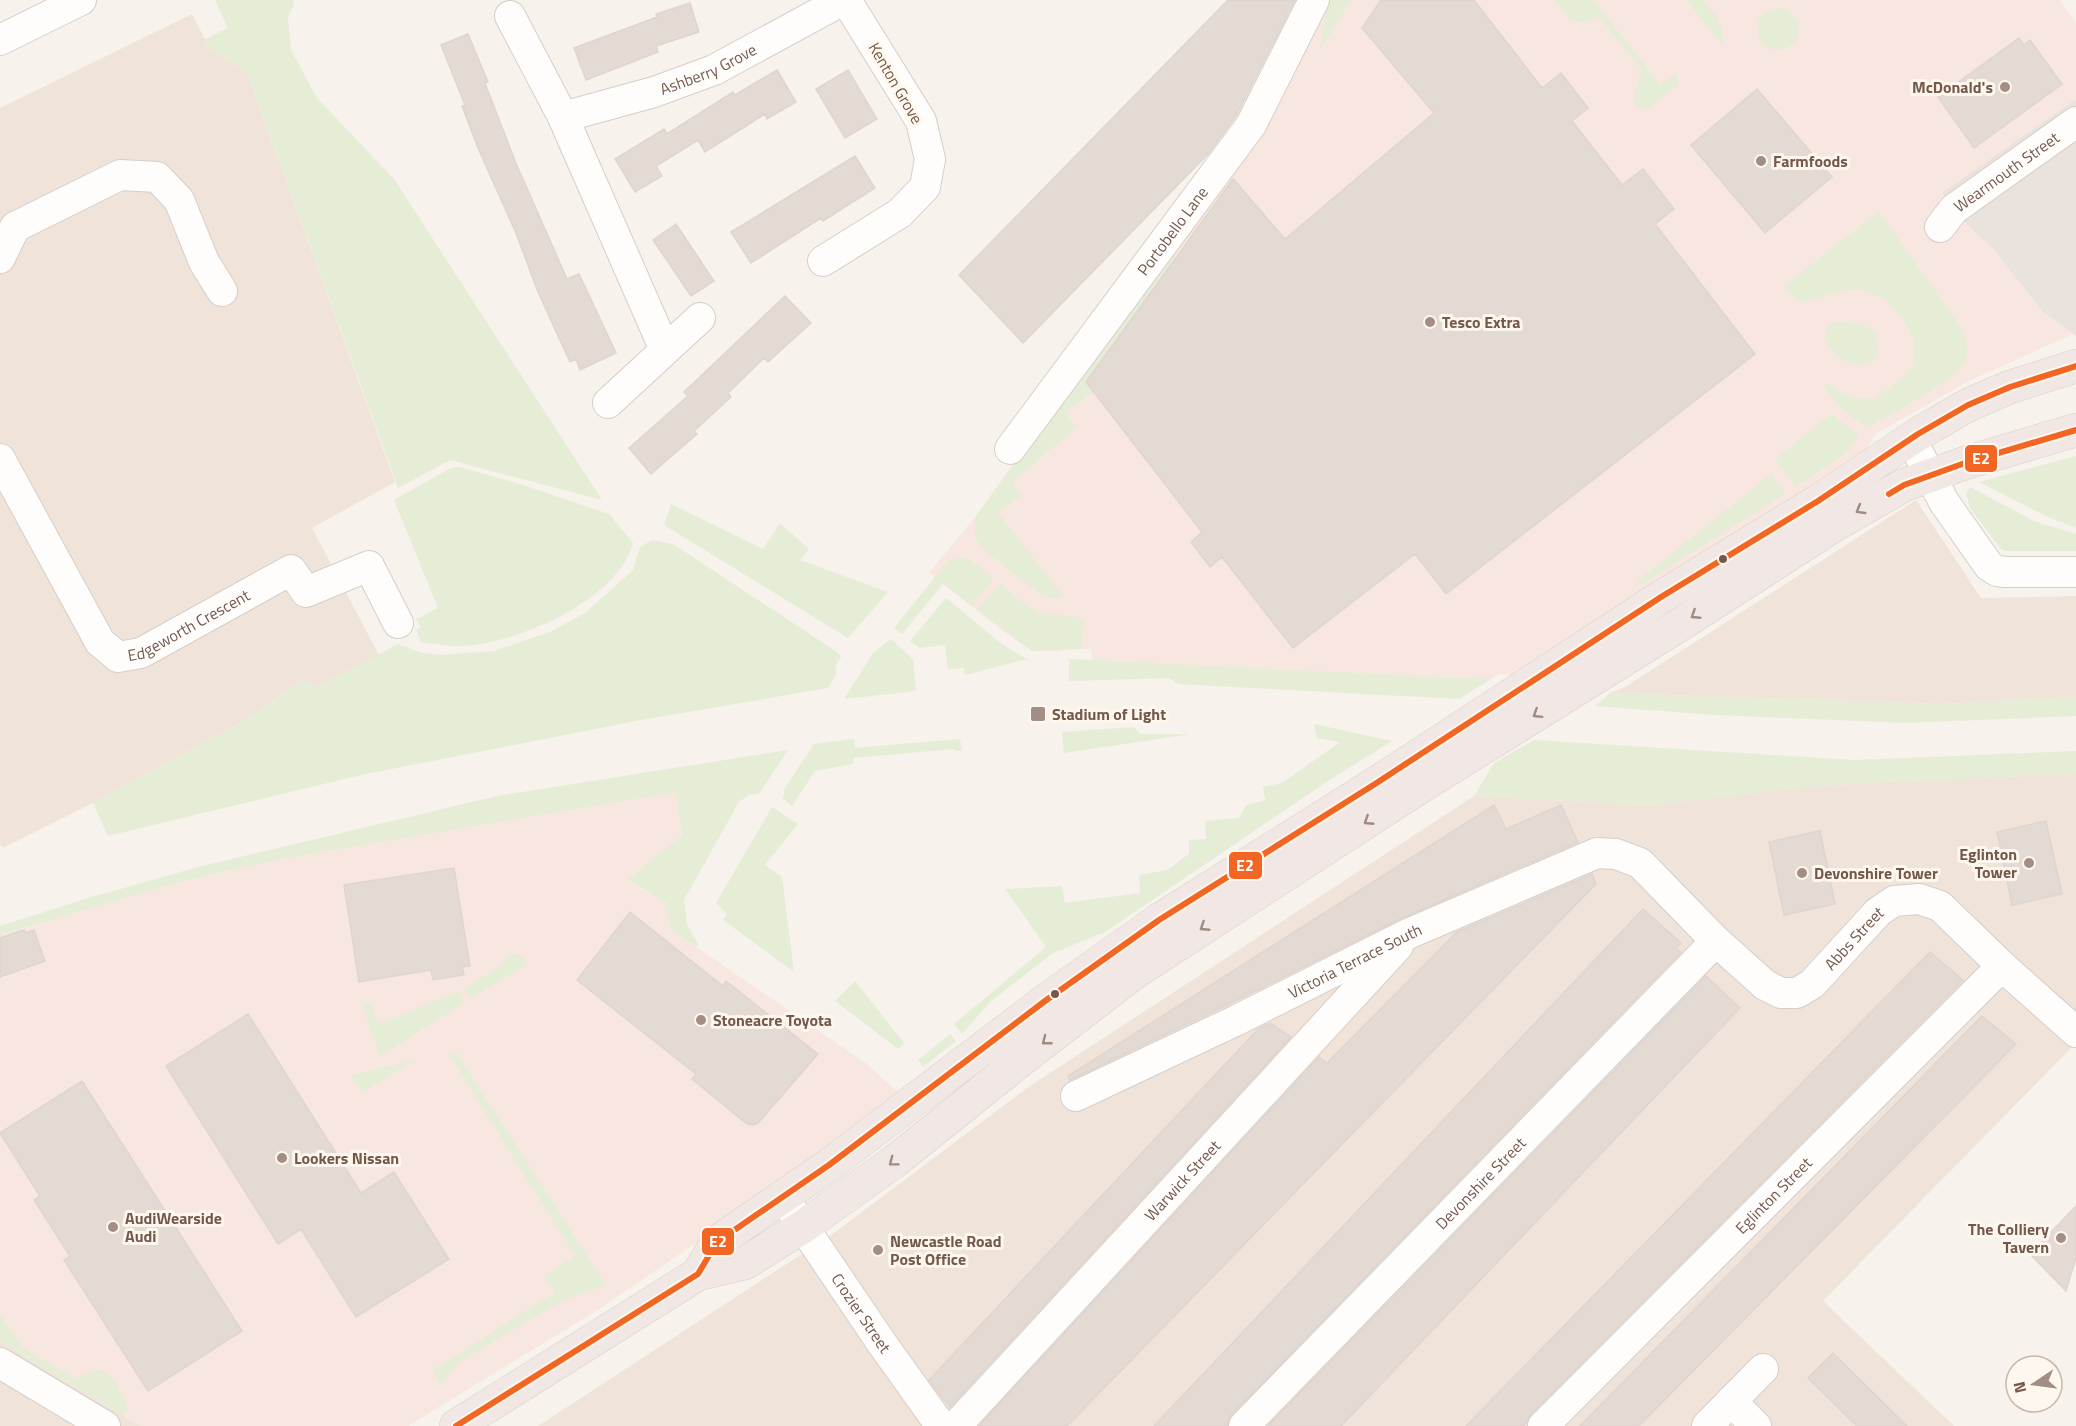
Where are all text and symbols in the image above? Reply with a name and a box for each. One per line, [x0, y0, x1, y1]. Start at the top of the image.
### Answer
street label: Ashberry Grove [656, 37, 761, 101]
street label: Kenton Grove [863, 38, 929, 128]
place label: McDonald's [1912, 75, 1993, 99]
marker: McDonald's [1998, 80, 2012, 94]
street label: Wearmouth Street [1948, 125, 2064, 218]
place label: Farmfoods [1773, 149, 1848, 173]
marker: Farmfoods [1754, 154, 1768, 168]
street label: Portobello Lane [1131, 181, 1214, 280]
place label: Tesco Extra [1442, 310, 1521, 334]
marker: Tesco Extra [1423, 315, 1437, 329]
line badge: E2 [1964, 444, 1998, 473]
text: E2 [1972, 446, 1990, 470]
one-way arrow [1856, 503, 1866, 515]
unlabelled marker [1717, 553, 1729, 565]
street label: Edgeworth Crescent [126, 583, 255, 667]
one-way arrow [1691, 607, 1702, 618]
place label: Stadium of Light [1052, 702, 1166, 726]
marker: Stadium of Light [1029, 705, 1047, 723]
one-way arrow [1533, 707, 1543, 719]
one-way arrow [1364, 814, 1375, 825]
place label: Eglinton Tower [1959, 842, 2017, 884]
line badge: E2 [1228, 851, 1263, 880]
text: E2 [1236, 853, 1254, 877]
marker: Eglinton Tower [2022, 856, 2036, 870]
place label: Devonshire Tower [1814, 861, 1938, 885]
marker: Devonshire Tower [1795, 866, 1809, 880]
street label: Abbs Street [1819, 900, 1888, 975]
street label: Victoria Terrace South [1284, 917, 1426, 1004]
one-way arrow [1200, 920, 1211, 931]
unlabelled marker [1049, 988, 1061, 1000]
place label: Stoneacre Toyota [713, 1008, 832, 1032]
marker: Stoneacre Toyota [694, 1013, 708, 1027]
one-way arrow [1042, 1033, 1053, 1044]
street label: Devonshire Street [1430, 1131, 1531, 1235]
street label: Warwick Street [1139, 1134, 1226, 1226]
place label: Lookers Nissan [294, 1146, 399, 1170]
marker: Lookers Nissan [275, 1151, 289, 1165]
street label: Eglinton Street [1729, 1151, 1817, 1239]
one-way arrow [889, 1155, 900, 1166]
place label: AudiWearside Audi [125, 1206, 222, 1248]
place label: The Colliery Tavern [1968, 1217, 2049, 1259]
marker: AudiWearside Audi [106, 1220, 120, 1234]
line badge: E2 [701, 1227, 735, 1256]
text: E2 [709, 1229, 727, 1253]
place label: Newcastle Road Post Office [890, 1229, 1001, 1271]
marker: The Colliery Tavern [2054, 1231, 2068, 1245]
marker: Newcastle Road Post Office [871, 1243, 885, 1257]
street label: Crozier Street [826, 1268, 897, 1358]
north arrow [2004, 1354, 2064, 1414]
text: N [2006, 1379, 2032, 1395]

